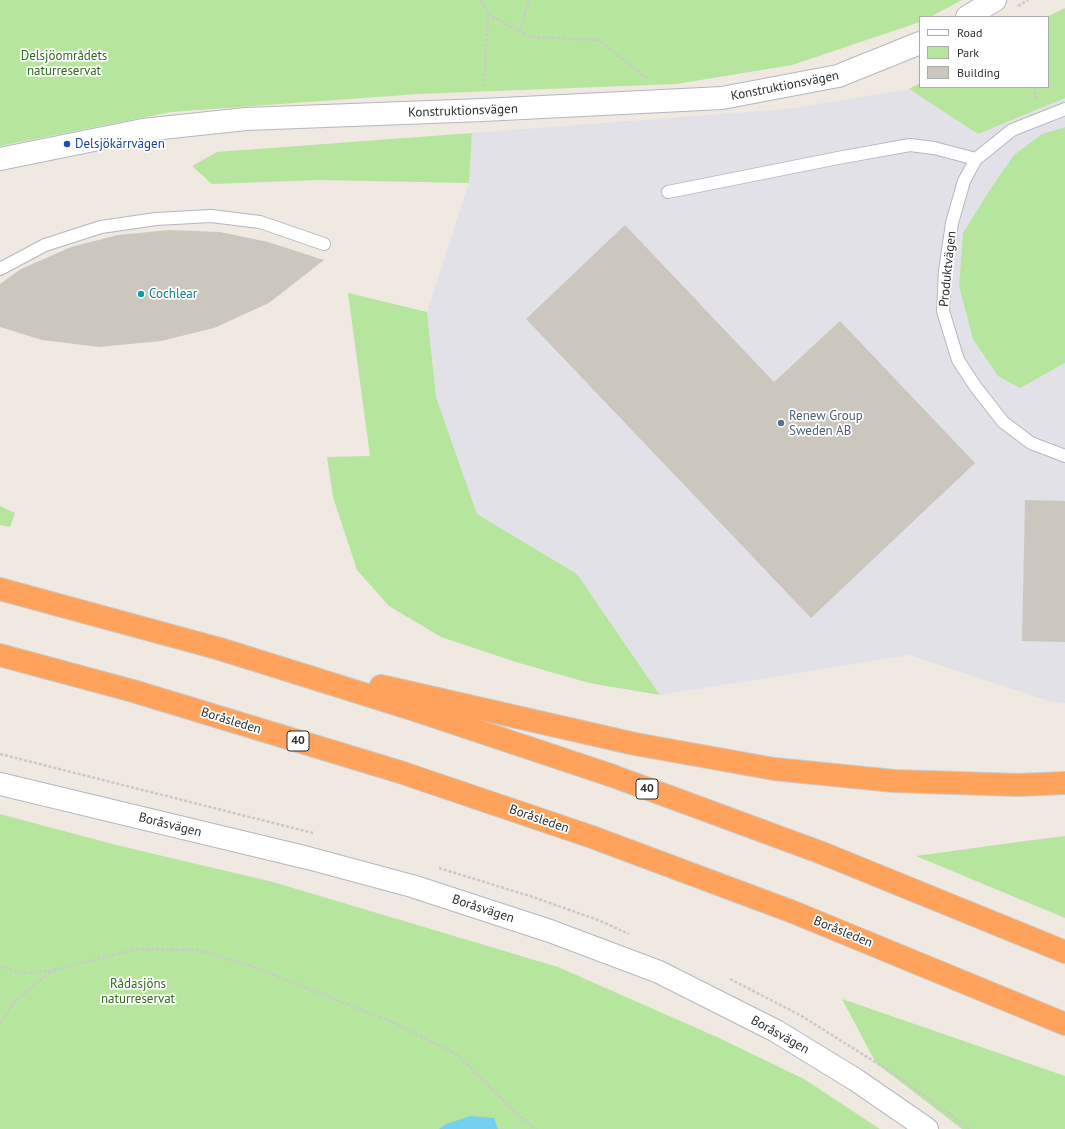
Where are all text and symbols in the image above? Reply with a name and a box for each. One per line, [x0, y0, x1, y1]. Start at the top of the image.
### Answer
legend [919, 16, 1049, 88]
text: Road [957, 25, 982, 40]
text: Park [957, 45, 979, 60]
park label: Delsjöområdets naturreservat [21, 48, 107, 79]
text: Building [957, 65, 1000, 80]
street label: Konstruktionsvägen [730, 68, 840, 104]
street label: Konstruktionsvägen [408, 101, 518, 121]
place label: Delsjökärrvägen [75, 136, 165, 152]
marker: Delsjökärrvägen [62, 139, 72, 149]
street label: Produktvägen [936, 230, 960, 308]
place label: Cochlear [149, 286, 197, 302]
marker: Cochlear [136, 289, 146, 299]
place label: Renew Group Sweden AB [789, 408, 863, 439]
marker: Renew Group Sweden AB [776, 418, 786, 428]
street label: Boråsleden [199, 704, 263, 738]
road number: 40 [287, 731, 309, 751]
road number: 40 [636, 779, 658, 799]
street label: Boråsleden [507, 802, 571, 836]
street label: Boråsvägen [137, 810, 203, 840]
street label: Boråsvägen [450, 892, 516, 926]
street label: Boråsleden [811, 913, 875, 951]
park label: Rådasjöns naturreservat [101, 976, 175, 1007]
street label: Boråsvägen [748, 1013, 812, 1057]

